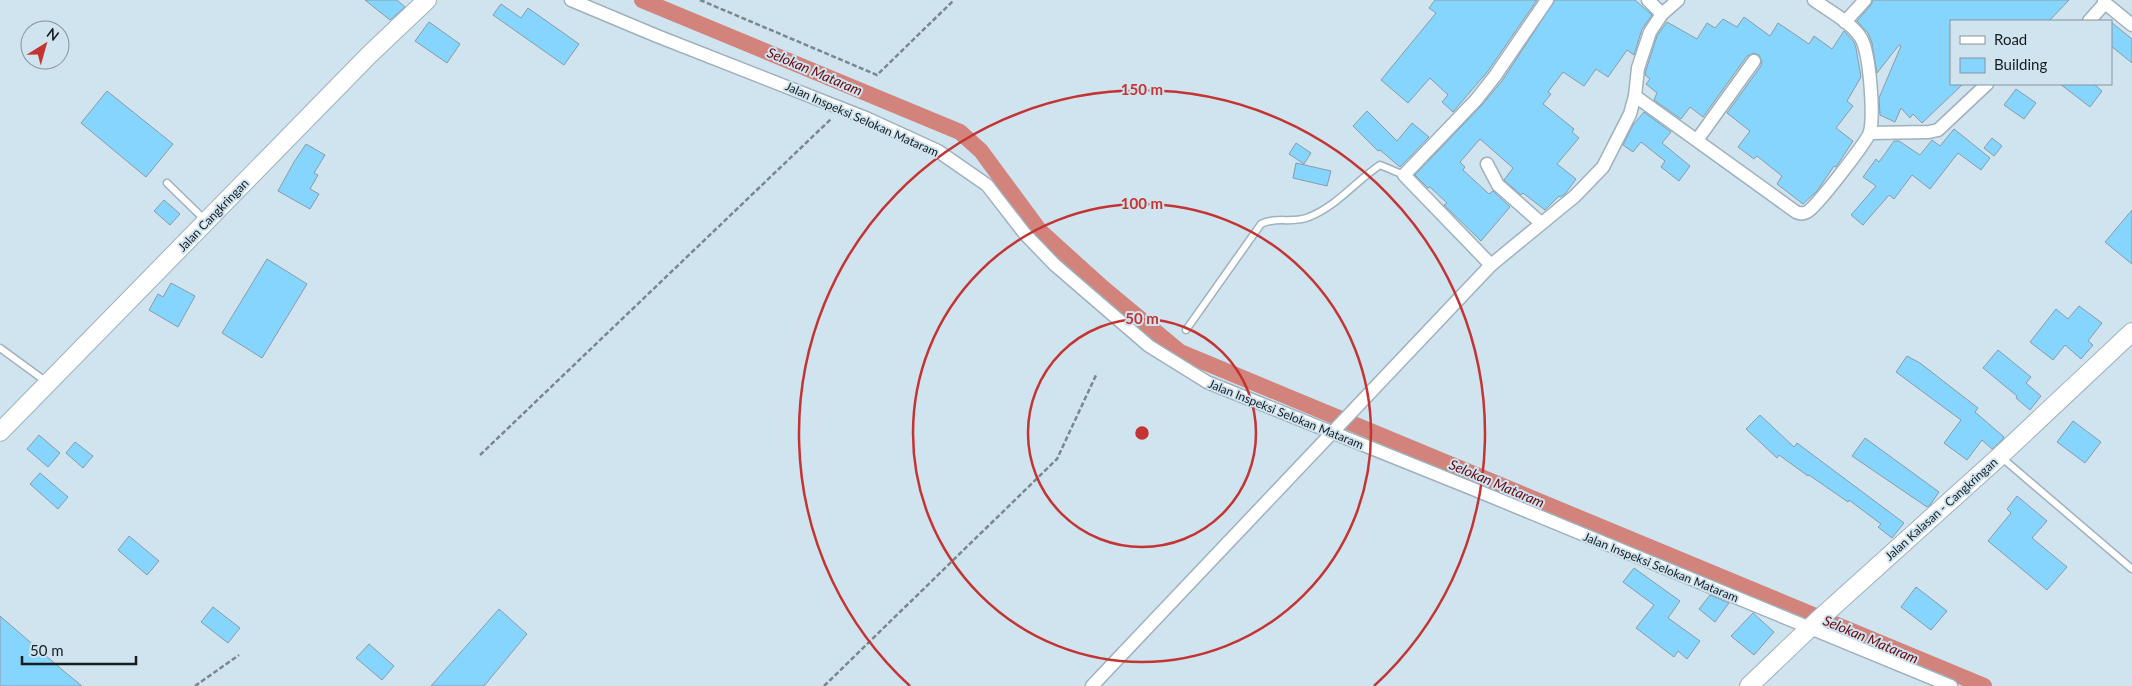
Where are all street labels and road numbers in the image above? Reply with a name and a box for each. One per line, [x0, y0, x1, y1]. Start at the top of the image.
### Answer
street label: Jalan Inspeksi Selokan Mataram [783, 78, 941, 160]
street label: Jalan Cangkringan [175, 176, 251, 254]
street label: Jalan Inspeksi Selokan Mataram [1206, 376, 1366, 452]
street label: Jalan Kalasan - Cangkringan [1882, 454, 2000, 564]
street label: Jalan Inspeksi Selokan Mataram [1581, 529, 1741, 605]

